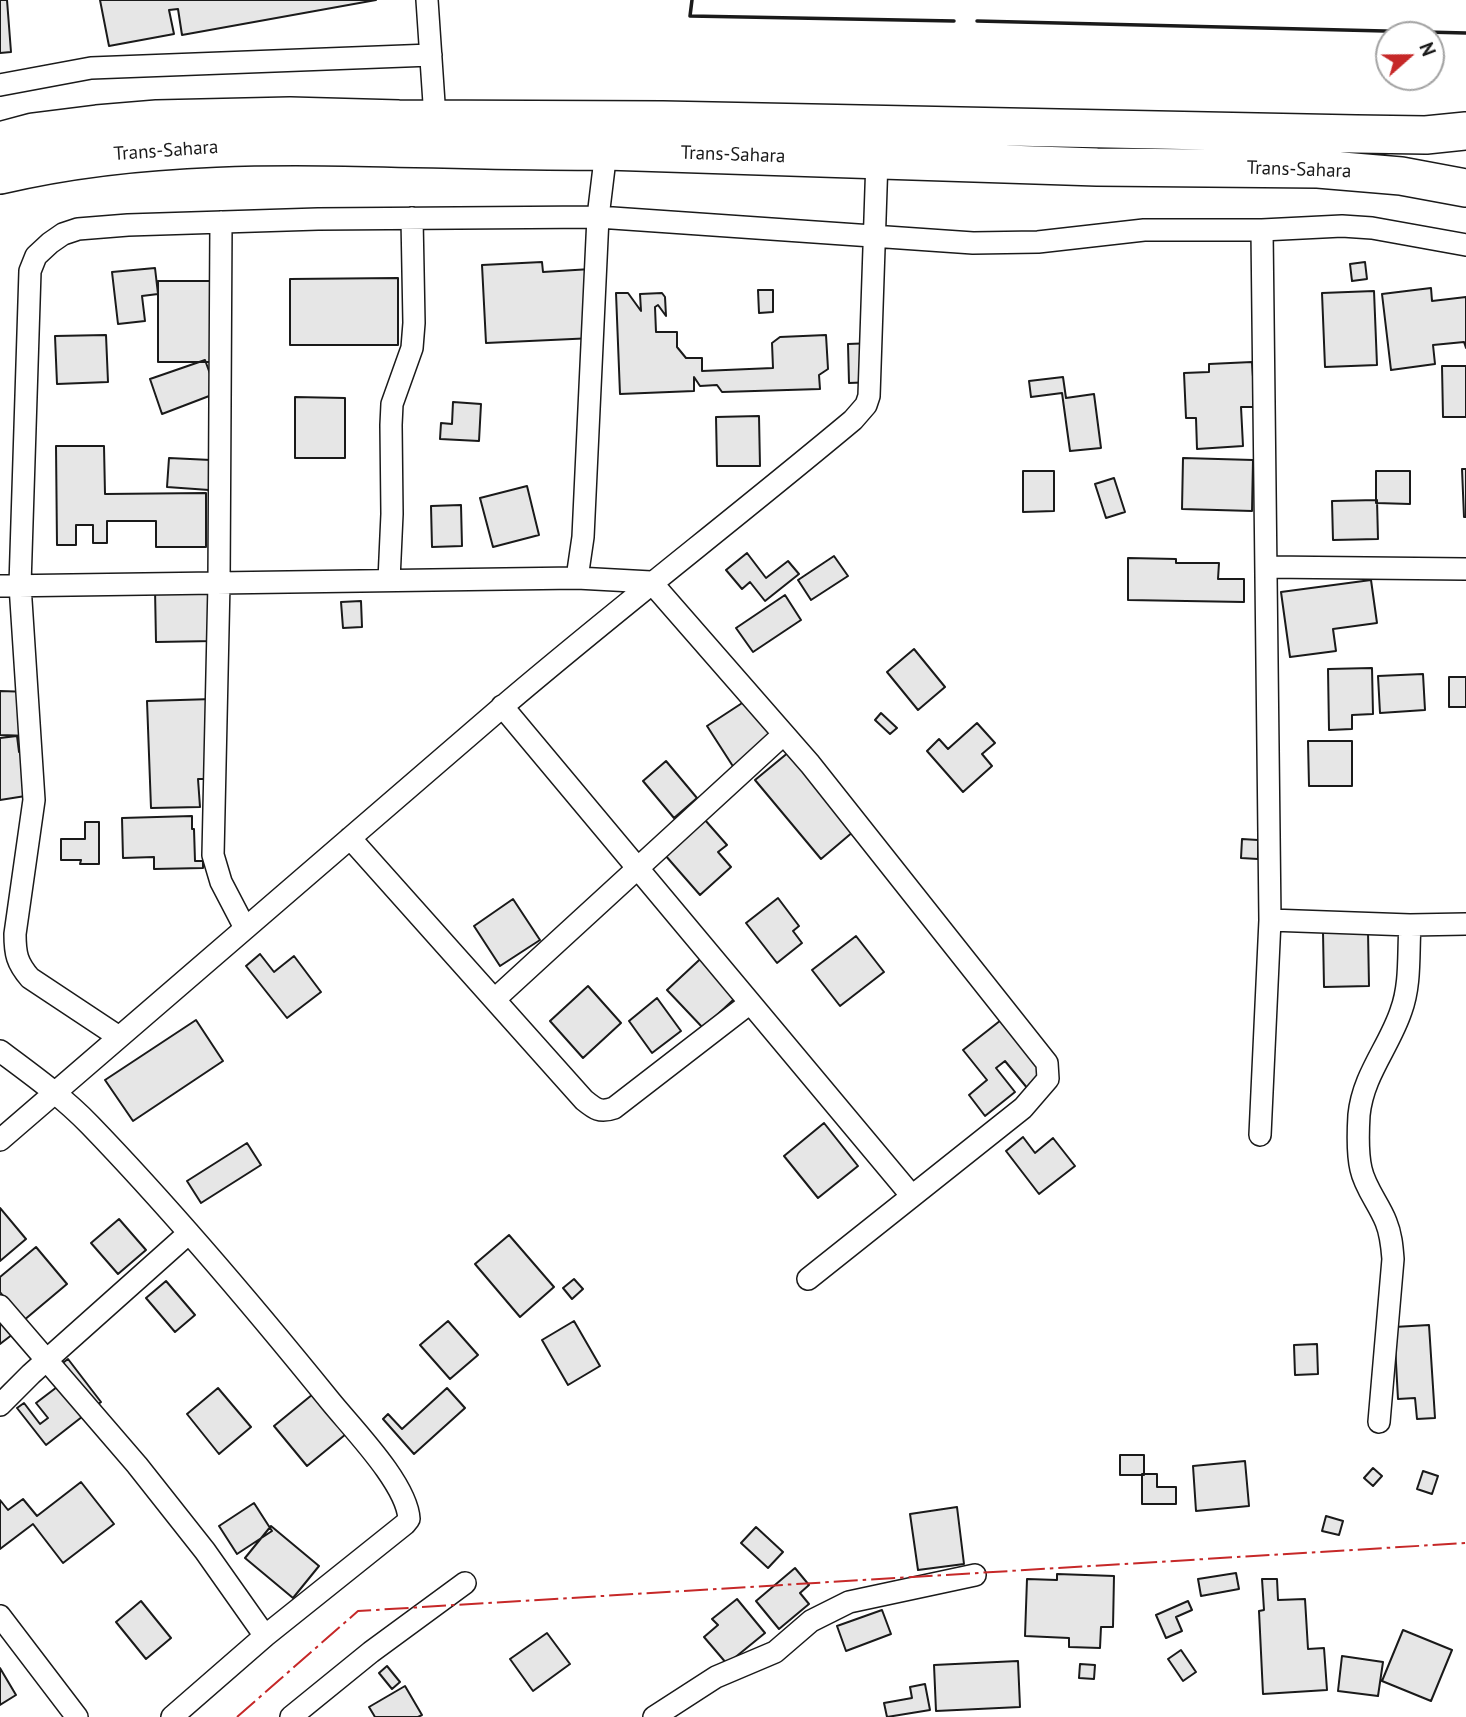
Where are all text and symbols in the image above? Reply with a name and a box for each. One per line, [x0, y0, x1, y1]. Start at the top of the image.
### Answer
north arrow [1375, 21, 1445, 91]
text: N [1414, 39, 1441, 59]
street label: Trans-Sahara [113, 136, 219, 166]
street label: Trans-Sahara [680, 142, 786, 168]
street label: Trans-Sahara [1246, 157, 1352, 183]

